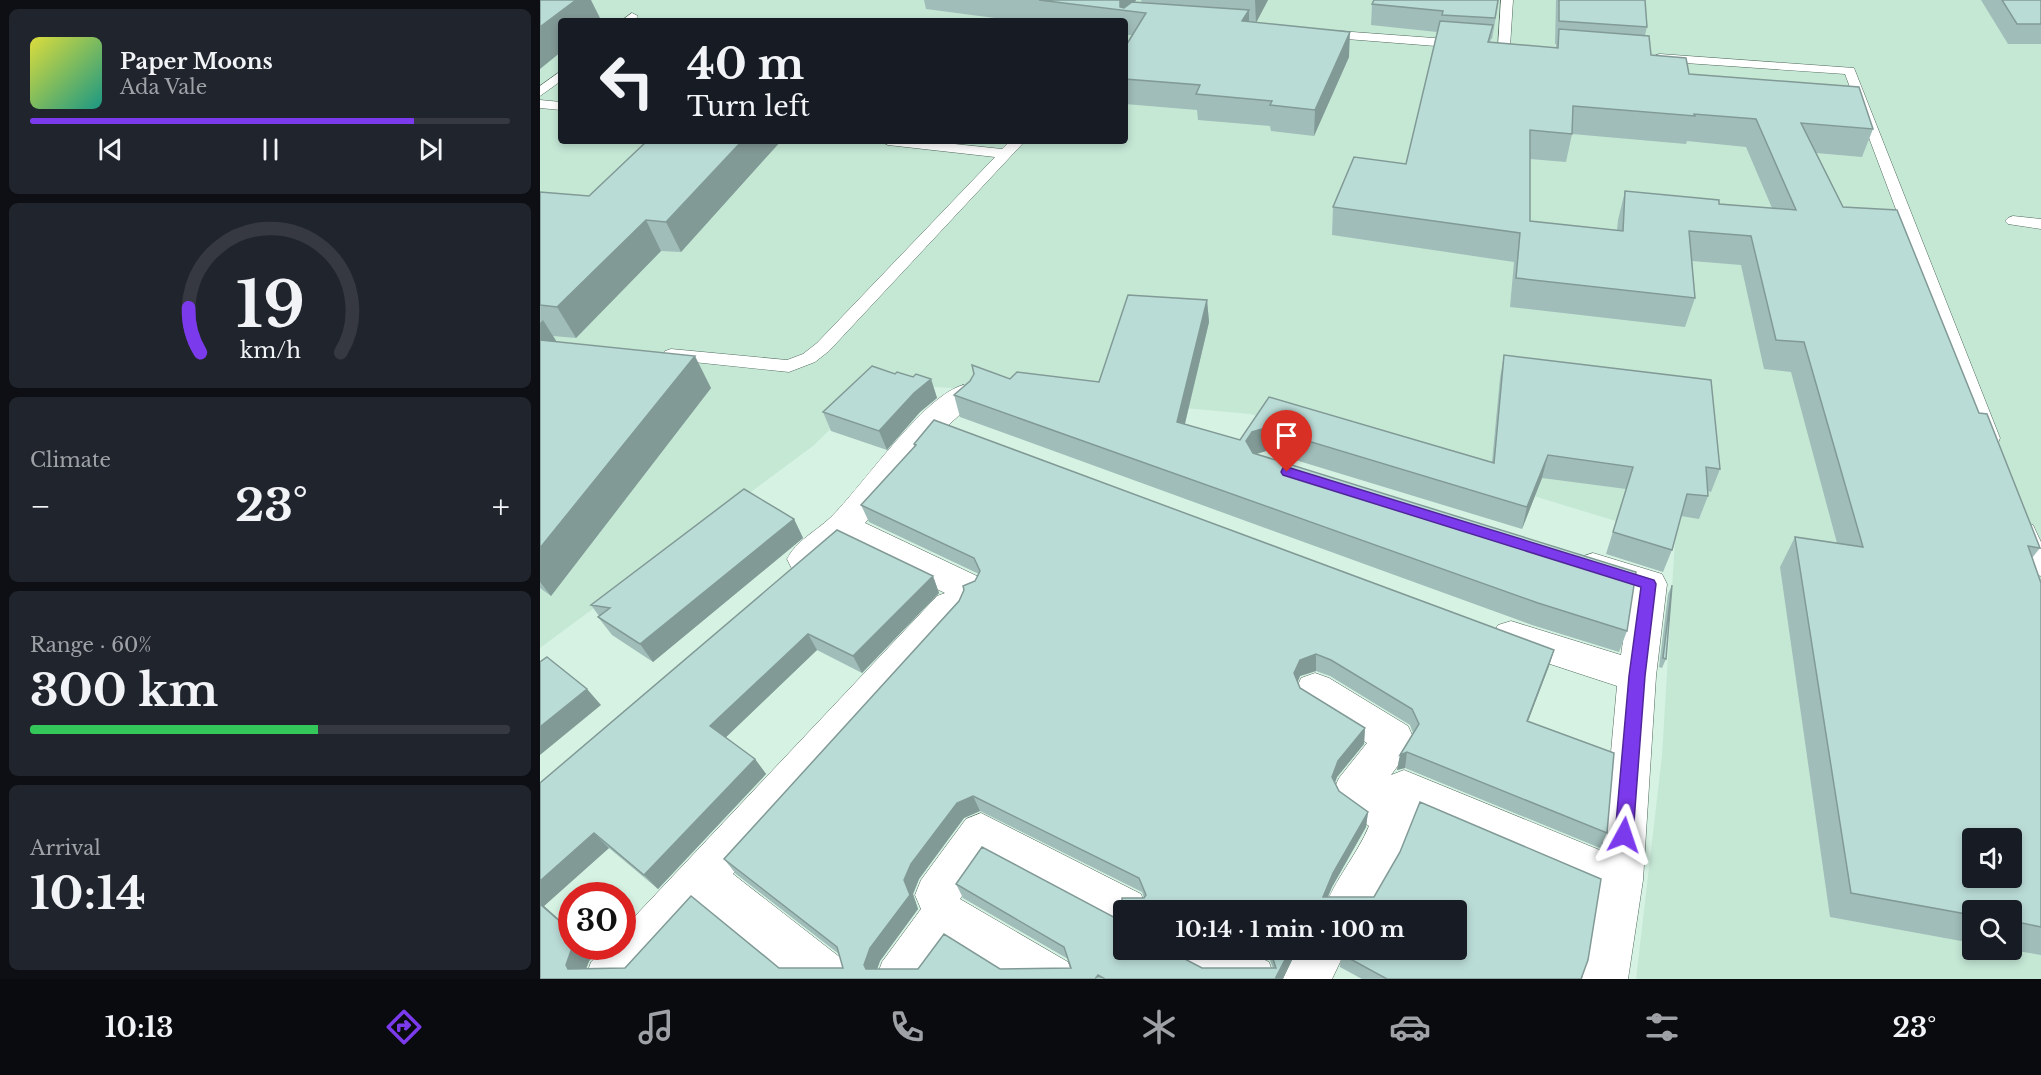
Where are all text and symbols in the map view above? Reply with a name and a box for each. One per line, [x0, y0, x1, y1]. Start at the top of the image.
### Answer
text: 40 m [687, 38, 804, 90]
icon: left [588, 42, 666, 120]
text: Paper Moons [120, 48, 273, 75]
text: Ada Vale [120, 75, 207, 99]
text: Turn left [687, 90, 810, 123]
icon: previous [94, 133, 127, 166]
icon: pause [254, 133, 287, 166]
icon: next [414, 133, 447, 166]
text: 19 [235, 266, 305, 344]
text: km/h [240, 337, 301, 364]
pin [1261, 410, 1312, 472]
icon: arrive [1270, 419, 1303, 452]
text: Climate [30, 448, 111, 472]
text: 23° [235, 477, 308, 533]
text: − [30, 486, 51, 527]
text: + [492, 486, 510, 527]
text: Range · 60% [30, 633, 152, 657]
text: 300 km [30, 662, 218, 718]
position arrow [1592, 803, 1656, 867]
map controls [1962, 828, 2022, 960]
button: sound [1962, 828, 2022, 888]
text: Arrival [30, 836, 101, 860]
text: 10:14 [30, 865, 146, 921]
speed limit sign: 30 [558, 882, 636, 960]
button: search [1962, 900, 2022, 960]
text: 10:14 · 1 min · 100 m [1175, 916, 1405, 943]
icon: directions [383, 1006, 425, 1048]
icon: music [635, 1006, 677, 1048]
icon: phone [886, 1006, 928, 1048]
icon: climate [1138, 1006, 1180, 1048]
icon: car [1389, 1006, 1431, 1048]
icon: filters [1641, 1006, 1683, 1048]
text: 10:13 [105, 1011, 174, 1044]
text: 23° [1892, 1011, 1936, 1044]

